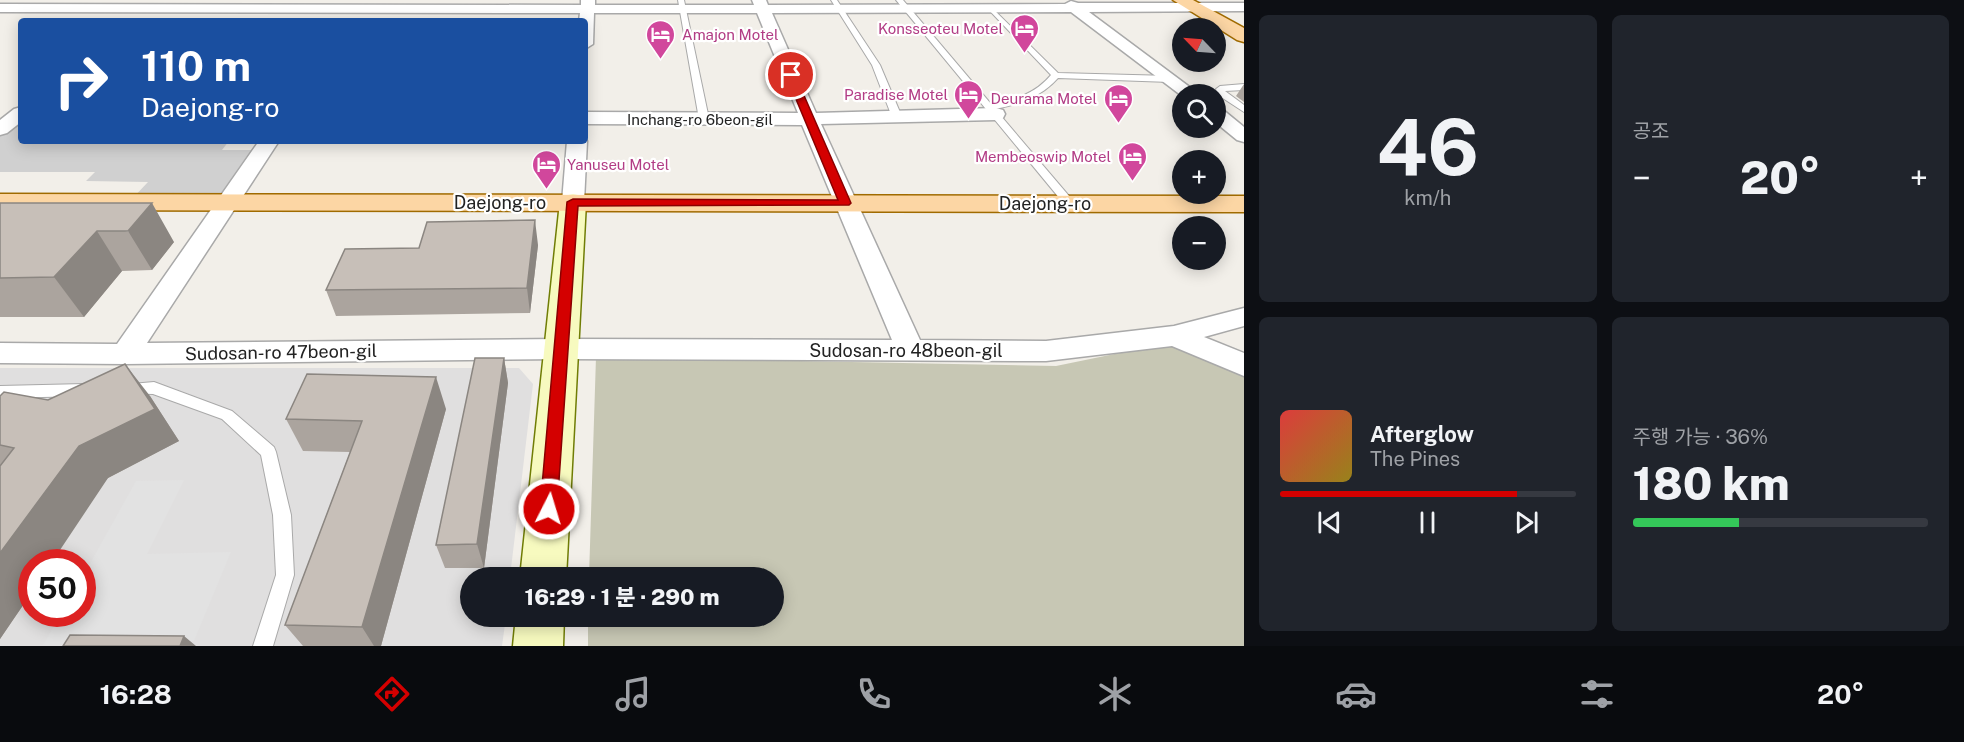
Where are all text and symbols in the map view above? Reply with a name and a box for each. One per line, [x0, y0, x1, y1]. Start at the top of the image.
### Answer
hotel icon: Konsseoteu Motel [1008, 12, 1040, 54]
hotel icon: Amajon Motel [645, 18, 677, 60]
north arrow [1172, 18, 1226, 72]
map controls [1172, 18, 1226, 270]
place label: Konsseoteu Motel [878, 20, 1003, 37]
place label: Amajon Motel [682, 26, 779, 43]
text: 110 m [141, 41, 251, 90]
icon: right [42, 42, 120, 120]
pin [765, 49, 816, 100]
icon: arrive [774, 58, 807, 91]
hotel icon: Paradise Motel [953, 78, 985, 120]
hotel icon: Deurama Motel [1102, 82, 1134, 124]
button: search [1172, 84, 1226, 138]
place label: Paradise Motel [844, 86, 948, 103]
place label: Deurama Motel [991, 90, 1097, 107]
text: Daejong-ro [141, 91, 279, 123]
text: 46 [1376, 101, 1479, 193]
street label: Inchang-ro 6beon-gil [627, 111, 773, 128]
text: 공조 [1633, 119, 1669, 143]
hotel icon: Membeoswip Motel [1116, 140, 1148, 182]
hotel icon: Yanuseu Motel [530, 148, 562, 190]
place label: Membeoswip Motel [975, 148, 1111, 165]
button: + [1172, 150, 1226, 204]
text: 20° [1740, 151, 1821, 204]
place label: Yanuseu Motel [567, 156, 669, 173]
text: − [1633, 159, 1651, 197]
text: + [1910, 159, 1928, 197]
text: km/h [1404, 186, 1451, 210]
street label: Daejong-ro [454, 192, 546, 213]
street label: Daejong-ro [999, 193, 1091, 214]
button: − [1172, 216, 1226, 270]
street label: Sudosan-ro 47beon-gil [185, 340, 377, 364]
street label: Sudosan-ro 48beon-gil [809, 340, 1003, 361]
text: Afterglow [1370, 421, 1474, 447]
text: 주행 가능 · 36% [1633, 425, 1768, 449]
text: The Pines [1370, 447, 1460, 471]
text: 180 km [1633, 457, 1790, 510]
position arrow [517, 477, 581, 541]
icon: previous [1313, 506, 1346, 539]
icon: pause [1411, 506, 1444, 539]
icon: next [1510, 506, 1543, 539]
speed limit sign: 50 [18, 549, 96, 627]
text: 16:29 · 1 분 · 290 m [525, 584, 719, 610]
icon: directions [371, 673, 413, 715]
icon: music [612, 673, 654, 715]
icon: phone [853, 673, 895, 715]
icon: climate [1094, 673, 1136, 715]
icon: car [1335, 673, 1377, 715]
icon: filters [1576, 673, 1618, 715]
text: 16:28 [100, 678, 172, 710]
text: 20° [1817, 678, 1864, 710]

